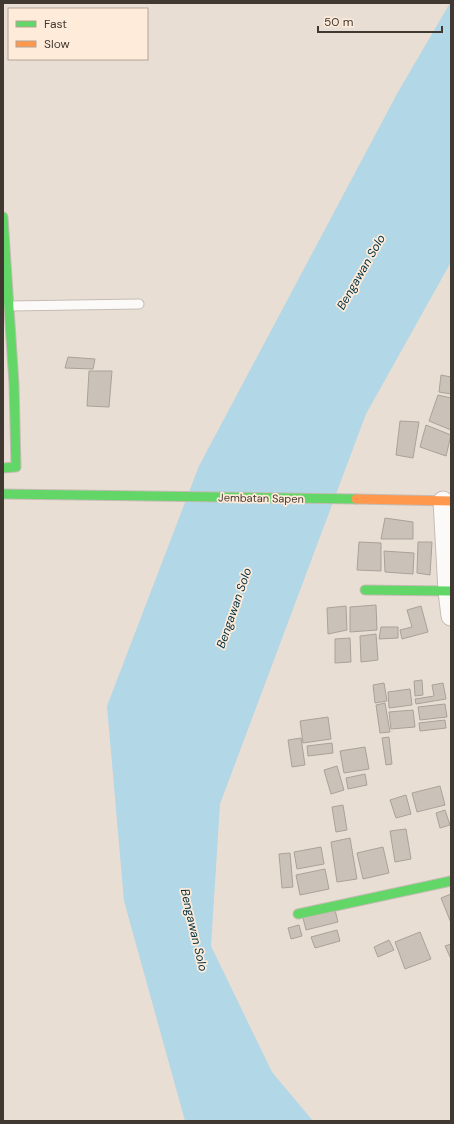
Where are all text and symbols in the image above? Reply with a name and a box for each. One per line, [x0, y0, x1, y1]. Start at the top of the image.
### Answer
legend [8, 8, 148, 60]
scale bar [318, 8, 442, 34]
text: 50 m [324, 14, 353, 30]
text: Fast [44, 16, 67, 32]
text: Slow [44, 36, 70, 52]
water label: Bengawan Solo [333, 232, 389, 312]
street label: Jembatan Sapen [218, 490, 304, 506]
water label: Bengawan Solo [213, 566, 255, 650]
water label: Bengawan Solo [177, 887, 211, 973]

